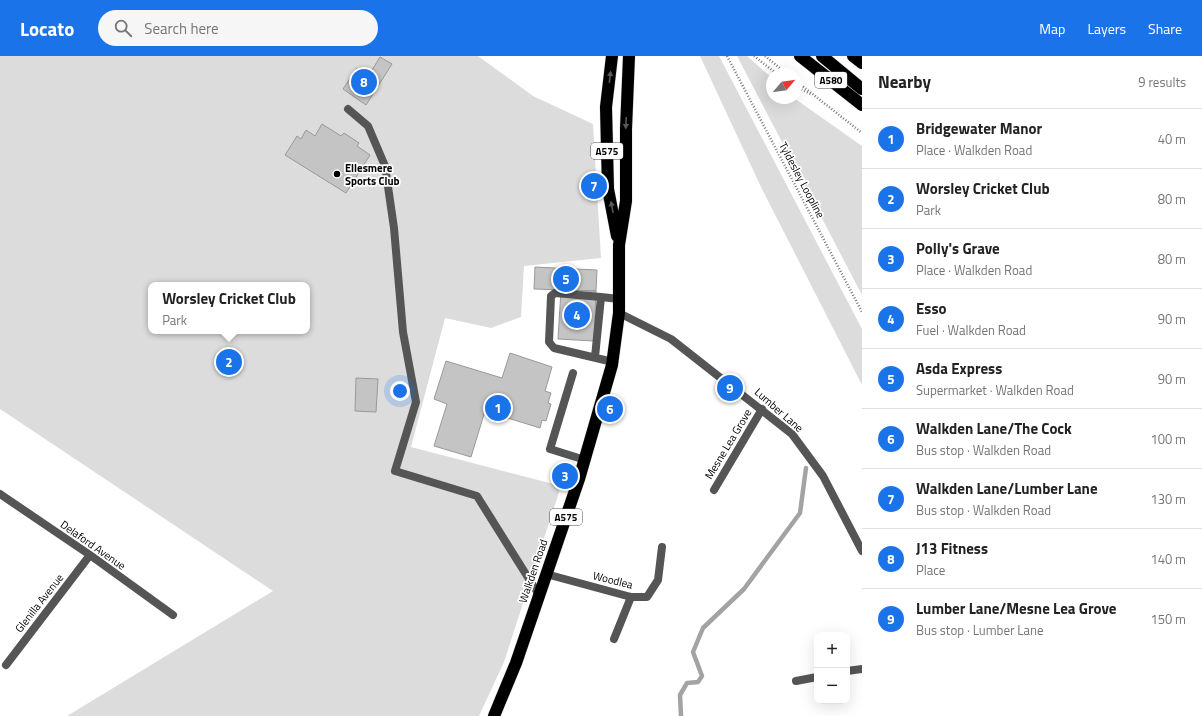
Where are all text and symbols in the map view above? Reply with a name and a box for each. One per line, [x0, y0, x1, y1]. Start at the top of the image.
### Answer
search box [98, 10, 378, 46]
text: Locato [20, 14, 74, 43]
icon: search [112, 17, 134, 39]
text: Search here [144, 17, 219, 40]
text: Map [1039, 18, 1065, 39]
text: Layers [1087, 18, 1126, 39]
text: Share [1148, 18, 1182, 39]
pin: 8 [351, 67, 377, 97]
north arrow [766, 68, 802, 104]
text: Nearby [878, 69, 931, 95]
one-way arrow [607, 71, 613, 83]
road number: A580 [815, 72, 847, 88]
text: 9 results [1138, 72, 1186, 92]
one-way arrow [623, 117, 629, 130]
text: Bridgewater Manor [916, 117, 1042, 140]
text: 1 [887, 129, 895, 149]
text: 40 m [1158, 129, 1186, 149]
street label: Tyldesley Loopline [775, 139, 829, 221]
text: Place · Walkden Road [916, 140, 1032, 160]
road number: A575 [591, 143, 623, 159]
place label: Ellesmere Sports Club [345, 160, 400, 189]
marker: Ellesmere Sports Club [332, 169, 342, 179]
pin: 7 [581, 171, 607, 201]
text: Worsley Cricket Club [916, 177, 1050, 200]
text: 2 [887, 189, 895, 209]
text: 80 m [1158, 189, 1186, 209]
one-way arrow [608, 200, 614, 213]
text: Park [916, 200, 941, 220]
text: Polly's Grave [916, 237, 1000, 260]
text: 3 [887, 249, 895, 269]
text: 80 m [1158, 249, 1186, 269]
text: Place · Walkden Road [916, 260, 1032, 280]
pin: 5 [553, 264, 579, 294]
popup [148, 282, 310, 334]
text: Worsley Cricket Club [162, 287, 296, 310]
text: Esso [916, 297, 946, 320]
pin: 4 [564, 300, 590, 330]
text: 4 [887, 309, 895, 329]
text: 90 m [1158, 309, 1186, 329]
text: Park [162, 310, 187, 330]
text: Fuel · Walkden Road [916, 320, 1026, 340]
pin: 2 [216, 347, 242, 377]
text: Asda Express [916, 357, 1002, 380]
text: 5 [887, 369, 895, 389]
text: 90 m [1158, 369, 1186, 389]
pin: 9 [717, 373, 743, 403]
text: Supermarket · Walkden Road [916, 380, 1074, 400]
your location [390, 381, 410, 401]
street label: Lumber Lane [751, 384, 807, 436]
pin: 1 [485, 393, 511, 423]
pin: 6 [597, 394, 623, 424]
street label: Mesne Lea Grove [701, 405, 756, 482]
text: Walkden Lane/The Cock [916, 417, 1072, 440]
text: 6 [887, 429, 895, 449]
text: 100 m [1150, 429, 1186, 449]
text: Bus stop · Walkden Road [916, 440, 1051, 460]
pin: 3 [552, 461, 578, 491]
text: Walkden Lane/Lumber Lane [916, 477, 1098, 500]
text: 7 [887, 489, 895, 509]
text: 130 m [1150, 489, 1186, 509]
text: Bus stop · Walkden Road [916, 500, 1051, 520]
road number: A575 [550, 509, 582, 525]
street label: Delaford Avenue [57, 517, 129, 574]
street label: Walkden Road [515, 537, 551, 605]
text: J13 Fitness [916, 537, 988, 560]
text: 8 [887, 549, 895, 569]
text: 140 m [1150, 549, 1186, 569]
text: Place [916, 560, 945, 580]
street label: Woodlea [591, 567, 635, 593]
street label: Glenilla Avenue [11, 570, 67, 636]
text: Lumber Lane/Mesne Lea Grove [916, 597, 1116, 620]
text: 9 [887, 609, 895, 629]
text: 150 m [1150, 609, 1186, 629]
text: Bus stop · Lumber Lane [916, 620, 1044, 640]
map controls [814, 632, 850, 704]
button: + [814, 632, 850, 668]
button: − [814, 668, 850, 704]

